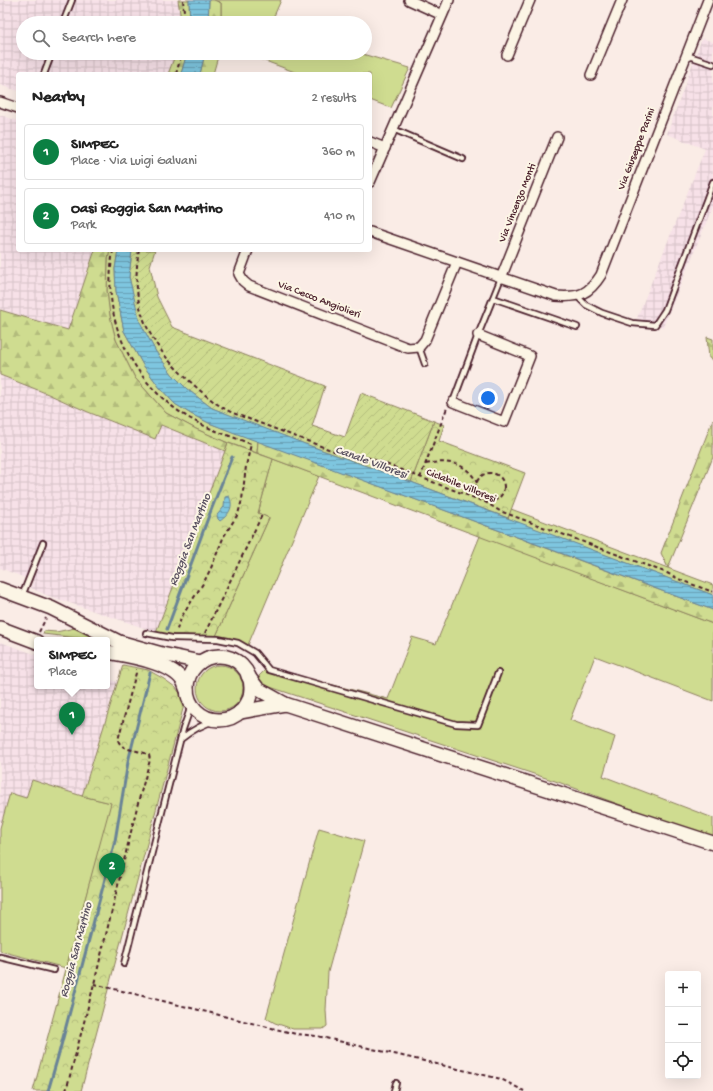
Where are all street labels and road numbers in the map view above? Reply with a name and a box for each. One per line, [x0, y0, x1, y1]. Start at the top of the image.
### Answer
street label: Via Giuseppe Parini [616, 106, 658, 193]
street label: Via Vincenzo Monti [496, 162, 539, 245]
street label: Via Cecco Angiolieri [275, 278, 362, 321]
street label: Ciclabile Villoresi [424, 466, 498, 506]

